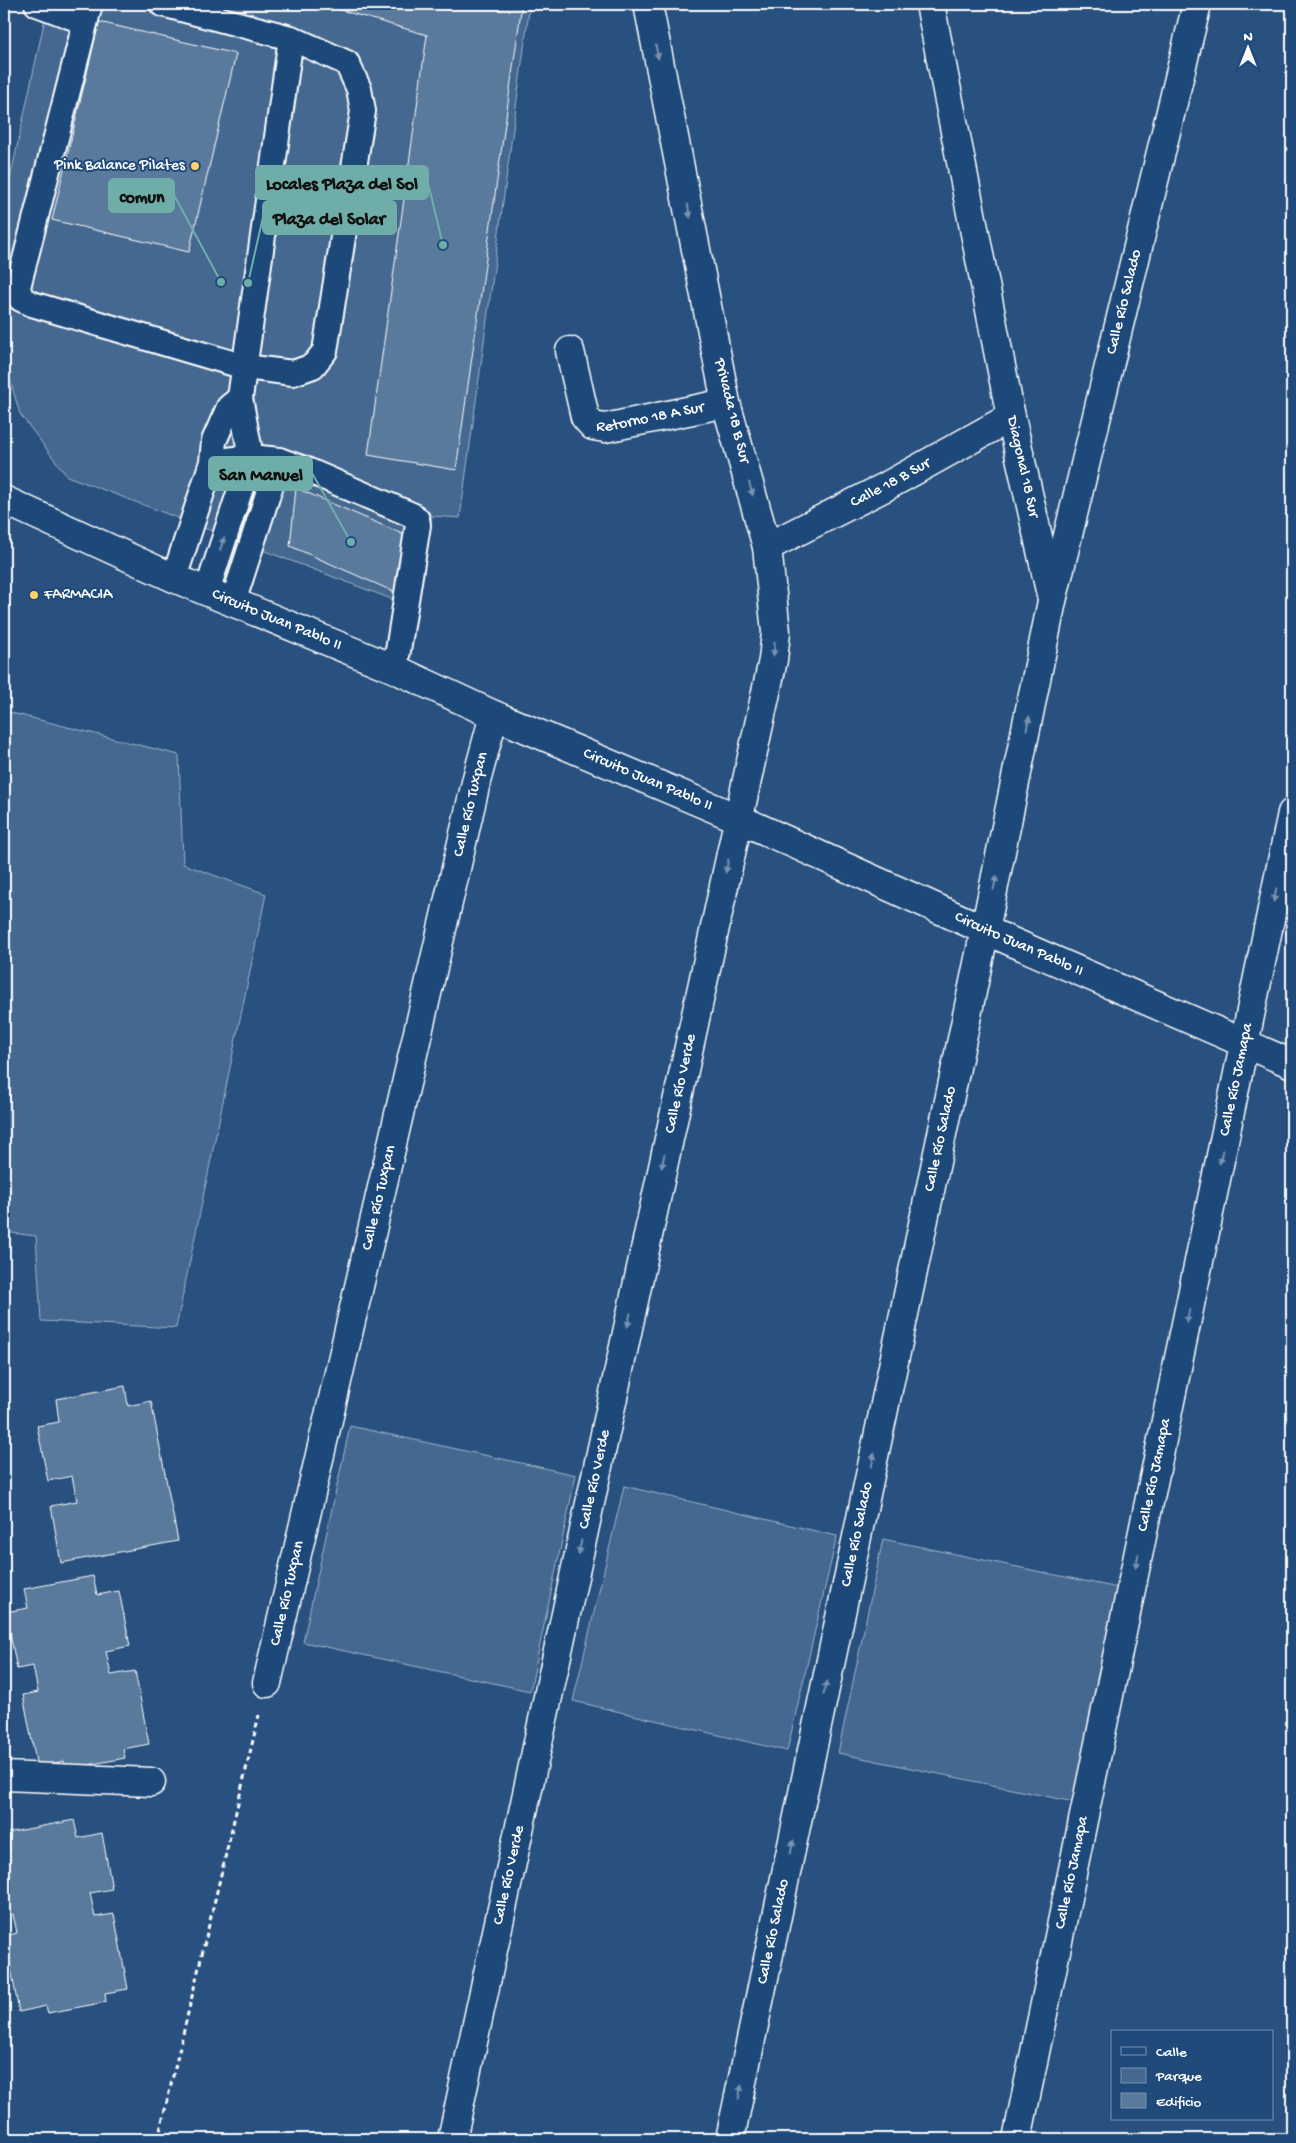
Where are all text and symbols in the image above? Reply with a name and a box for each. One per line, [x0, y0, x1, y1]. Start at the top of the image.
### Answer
north arrow [1224, 22, 1274, 72]
text: N [1243, 29, 1253, 46]
one-way arrow [654, 44, 662, 60]
place label: Pink Balance Pilates [53, 157, 186, 176]
marker: Pink Balance Pilates [189, 160, 201, 172]
callout: Locales Plaza del Sol [256, 166, 428, 199]
text: Locales Plaza del Sol [266, 175, 418, 196]
callout: comun [109, 179, 174, 212]
text: comun [119, 188, 165, 209]
callout: Plaza del Solar [263, 201, 396, 234]
one-way arrow [685, 203, 693, 219]
text: Plaza del Solar [272, 210, 388, 231]
street label: Calle Río Salado [1103, 248, 1146, 356]
street label: Privada 18 B Sur [709, 356, 754, 467]
street label: Retorno 18 A Sur [595, 398, 707, 437]
street label: Diagonal 18 Sur [1001, 413, 1043, 521]
street label: Calle 18 B Sur [847, 453, 935, 512]
callout: San Manuel [209, 457, 312, 490]
text: San Manuel [219, 466, 303, 487]
one-way arrow [747, 482, 755, 497]
one-way arrow [219, 537, 227, 552]
street label: Circuito Juan Pablo II [209, 585, 344, 655]
place label: FARMACIA [43, 586, 114, 605]
marker: FARMACIA [28, 589, 40, 601]
one-way arrow [770, 641, 778, 657]
one-way arrow [1024, 715, 1032, 731]
street label: Circuito Juan Pablo II [580, 744, 715, 816]
street label: Calle Río Tuxpan [450, 750, 493, 859]
one-way arrow [723, 858, 731, 873]
one-way arrow [991, 875, 999, 890]
one-way arrow [1271, 888, 1279, 903]
street label: Circuito Juan Pablo II [951, 908, 1086, 981]
street label: Calle Río Jamapa [1216, 1020, 1258, 1138]
street label: Calle Río Verde [661, 1031, 701, 1135]
street label: Calle Río Salado [921, 1085, 961, 1193]
street label: Calle Río Tuxpan [358, 1143, 401, 1252]
one-way arrow [1217, 1150, 1225, 1165]
one-way arrow [659, 1154, 667, 1169]
one-way arrow [1183, 1309, 1191, 1325]
one-way arrow [625, 1313, 633, 1328]
street label: Calle Río Jamapa [1134, 1416, 1176, 1533]
street label: Calle Río Verde [575, 1427, 615, 1531]
one-way arrow [869, 1453, 877, 1468]
street label: Calle Río Salado [837, 1480, 878, 1589]
street label: Calle Río Tuxpan [266, 1539, 309, 1648]
one-way arrow [575, 1540, 583, 1556]
one-way arrow [1133, 1553, 1141, 1569]
one-way arrow [821, 1680, 829, 1695]
street label: Calle Río Jamapa [1051, 1813, 1093, 1931]
street label: Calle Río Verde [489, 1823, 529, 1927]
one-way arrow [788, 1838, 796, 1854]
street label: Calle Río Salado [753, 1877, 794, 1986]
legend [1111, 2030, 1274, 2120]
text: Calle [1156, 2044, 1187, 2062]
text: Parque [1155, 2068, 1202, 2086]
one-way arrow [736, 2084, 744, 2099]
text: Edificio [1156, 2094, 1202, 2112]

